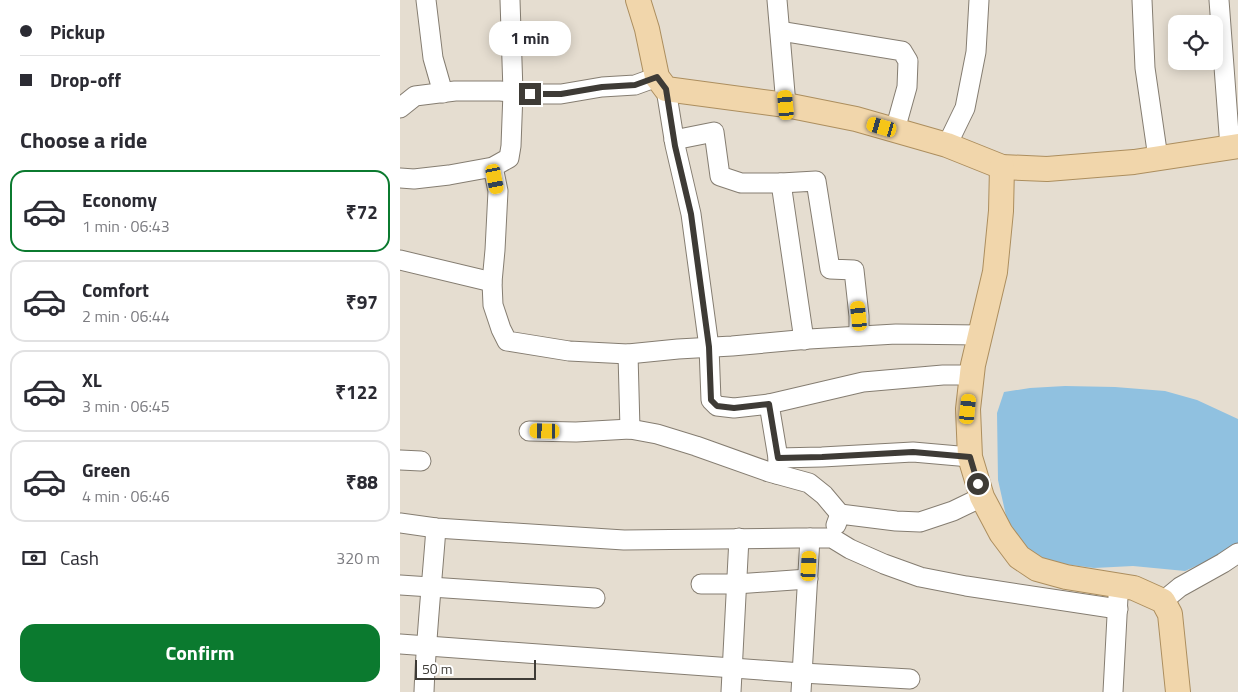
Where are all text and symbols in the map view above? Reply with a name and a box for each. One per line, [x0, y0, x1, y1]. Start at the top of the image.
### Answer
map controls [1168, 15, 1223, 70]
button: locate [1168, 15, 1223, 70]
text: Pickup [50, 17, 105, 46]
callout: 1 min [489, 22, 571, 56]
text: 1 min [511, 26, 549, 50]
text: Drop-off [50, 65, 121, 94]
route end [519, 83, 541, 105]
car [777, 89, 794, 121]
car [865, 116, 898, 138]
text: Choose a ride [20, 123, 147, 157]
car [484, 163, 505, 195]
text: Economy [82, 185, 157, 214]
icon: car [22, 189, 67, 234]
text: ₹72 [346, 197, 378, 226]
text: 1 min · 06:43 [82, 214, 170, 238]
text: Comfort [82, 275, 149, 304]
icon: car [22, 279, 67, 324]
text: ₹97 [346, 287, 378, 316]
car [849, 300, 868, 332]
text: 2 min · 06:44 [82, 304, 170, 328]
text: XL [82, 365, 102, 394]
icon: car [22, 369, 67, 414]
text: ₹122 [335, 377, 378, 406]
car [958, 393, 977, 425]
text: 3 min · 06:45 [82, 394, 170, 418]
car [529, 423, 560, 439]
text: Green [82, 455, 131, 484]
icon: car [22, 459, 67, 504]
text: ₹88 [346, 467, 378, 496]
route start [967, 473, 989, 495]
text: 4 min · 06:46 [82, 484, 170, 508]
text: Cash [60, 543, 99, 572]
icon: cash [20, 544, 48, 572]
text: 320 m [336, 546, 380, 570]
car [800, 551, 817, 581]
button: Confirm [20, 624, 380, 682]
scale bar [415, 657, 536, 680]
text: 50 m [422, 658, 452, 679]

